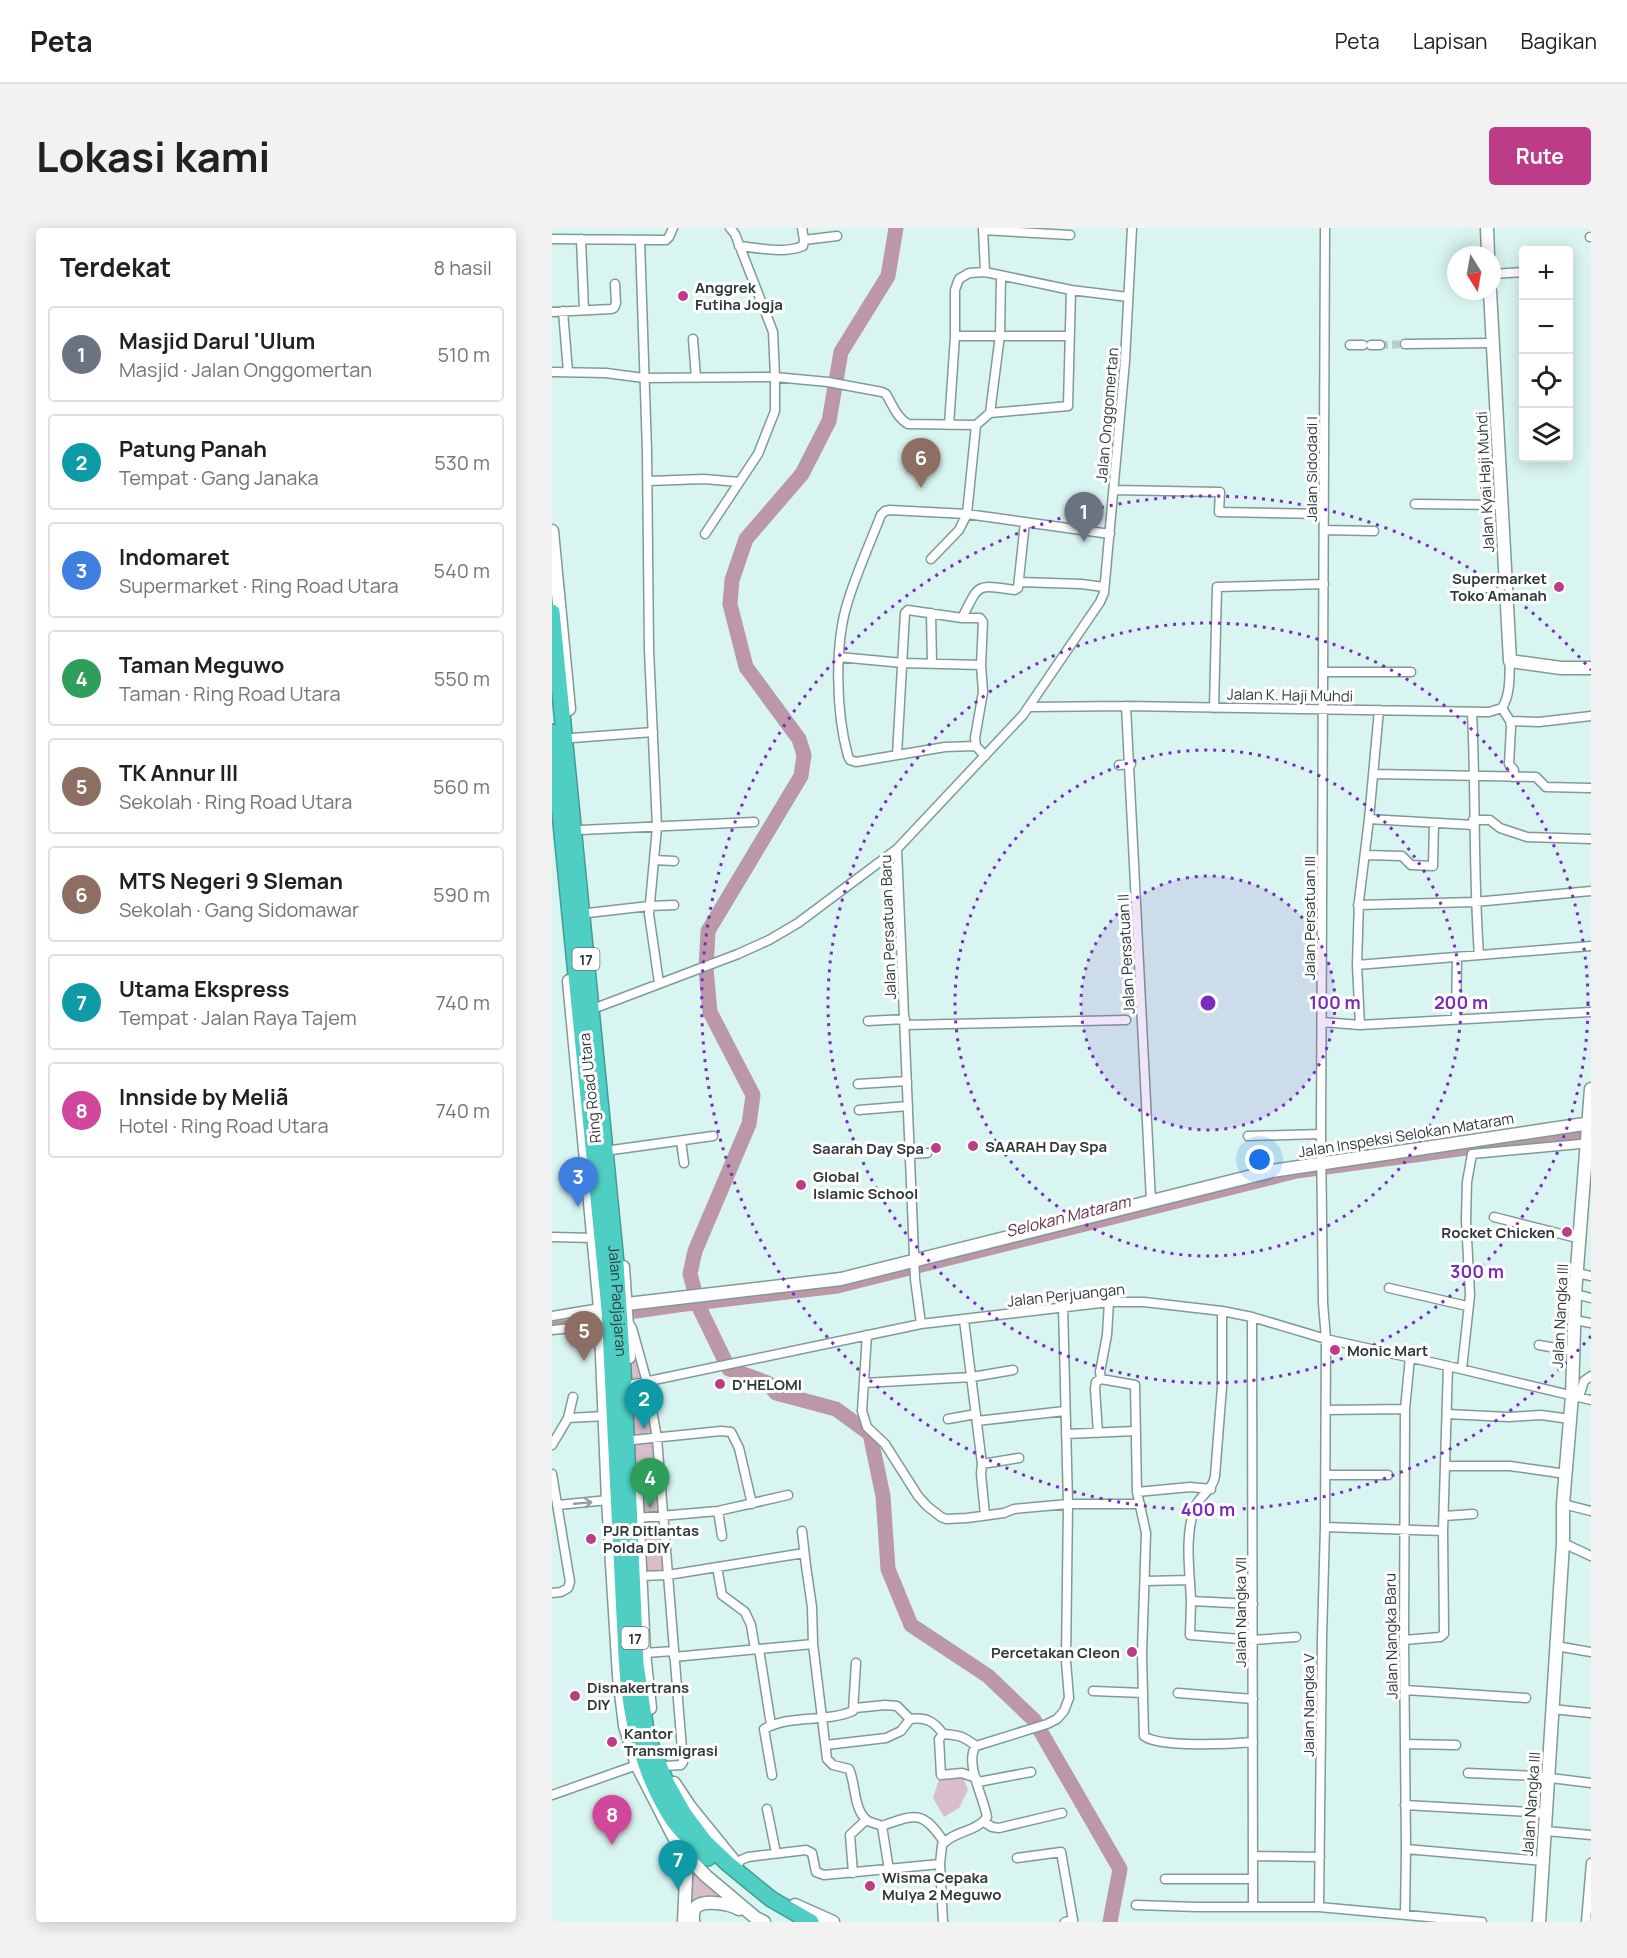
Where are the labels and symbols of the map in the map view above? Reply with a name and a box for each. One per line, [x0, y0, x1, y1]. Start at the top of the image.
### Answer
north arrow [1447, 246, 1501, 300]
place label: Anggrek Futiha Jogja [695, 277, 783, 315]
marker: Anggrek Futiha Jogja [676, 289, 690, 303]
street label: Jalan Onggomertan [1091, 346, 1123, 483]
street label: Jalan Kyai Haji Muhdi [1471, 411, 1499, 553]
street label: Jalan Sidodadi I [1301, 416, 1322, 522]
pin: 6 [902, 438, 940, 488]
pin: 1 [1064, 492, 1104, 542]
place label: Supermarket Toko Amanah [1450, 568, 1547, 606]
marker: Supermarket Toko Amanah [1552, 580, 1566, 594]
street label: Jalan K. Haji Muhdi [1227, 683, 1353, 707]
street label: Jalan Persatuan Baru [875, 854, 901, 1000]
street label: Jalan Persatuan III [1299, 856, 1320, 980]
street label: Jalan Persatuan II [1112, 893, 1140, 1015]
road number: 17 [572, 948, 600, 970]
text: 100 m [1309, 990, 1361, 1014]
text: 200 m [1434, 990, 1488, 1014]
centre of rings [1198, 993, 1218, 1013]
street label: Ring Road Utara [574, 1032, 606, 1144]
street label: Jalan Inspeksi Selokan Mataram [1297, 1108, 1515, 1162]
place label: SAARAH Day Spa [985, 1136, 1107, 1157]
place label: Saarah Day Spa [812, 1138, 924, 1159]
marker: SAARAH Day Spa [966, 1139, 980, 1153]
marker: Saarah Day Spa [929, 1141, 943, 1155]
your location [1245, 1145, 1274, 1174]
pin: 3 [558, 1158, 598, 1207]
place label: Global Islamic School [813, 1166, 918, 1204]
marker: Global Islamic School [794, 1178, 808, 1192]
water label: Selokan Mataram [1003, 1190, 1134, 1242]
place label: Rocket Chicken [1441, 1222, 1555, 1243]
marker: Rocket Chicken [1560, 1225, 1574, 1239]
street label: Jalan Padjajaran [604, 1244, 633, 1357]
text: 300 m [1450, 1259, 1504, 1283]
street label: Jalan Nangka III [1547, 1263, 1573, 1369]
street label: Jalan Perjuangan [1006, 1278, 1126, 1312]
pin: 5 [564, 1312, 603, 1361]
place label: Monic Mart [1347, 1340, 1428, 1361]
marker: Monic Mart [1328, 1343, 1342, 1357]
place label: D'HELOMI [732, 1374, 802, 1395]
marker: D'HELOMI [713, 1377, 727, 1391]
pin: 2 [624, 1380, 664, 1429]
pin: 4 [630, 1458, 670, 1508]
one-way arrow [573, 1497, 593, 1508]
text: 400 m [1181, 1497, 1235, 1521]
place label: PJR Ditlantas Polda DIY [603, 1520, 699, 1558]
marker: PJR Ditlantas Polda DIY [584, 1532, 598, 1546]
street label: Jalan Nangka VII [1230, 1557, 1251, 1667]
street label: Jalan Nangka Baru [1379, 1573, 1403, 1699]
road number: 17 [622, 1627, 649, 1649]
place label: Percetakan Cleon [991, 1642, 1120, 1663]
marker: Percetakan Cleon [1125, 1645, 1139, 1659]
street label: Jalan Nangka V [1298, 1653, 1319, 1757]
place label: Disnakertrans DIY [587, 1677, 689, 1715]
marker: Disnakertrans DIY [568, 1689, 582, 1703]
place label: Kantor Transmigrasi [624, 1723, 718, 1761]
marker: Kantor Transmigrasi [605, 1735, 619, 1749]
street label: Jalan Nangka III [1517, 1751, 1545, 1857]
pin: 8 [592, 1796, 632, 1845]
pin: 7 [658, 1840, 698, 1890]
place label: Wisma Cepaka Mulya 2 Meguwo [882, 1867, 1002, 1905]
marker: Wisma Cepaka Mulya 2 Meguwo [863, 1879, 877, 1893]

